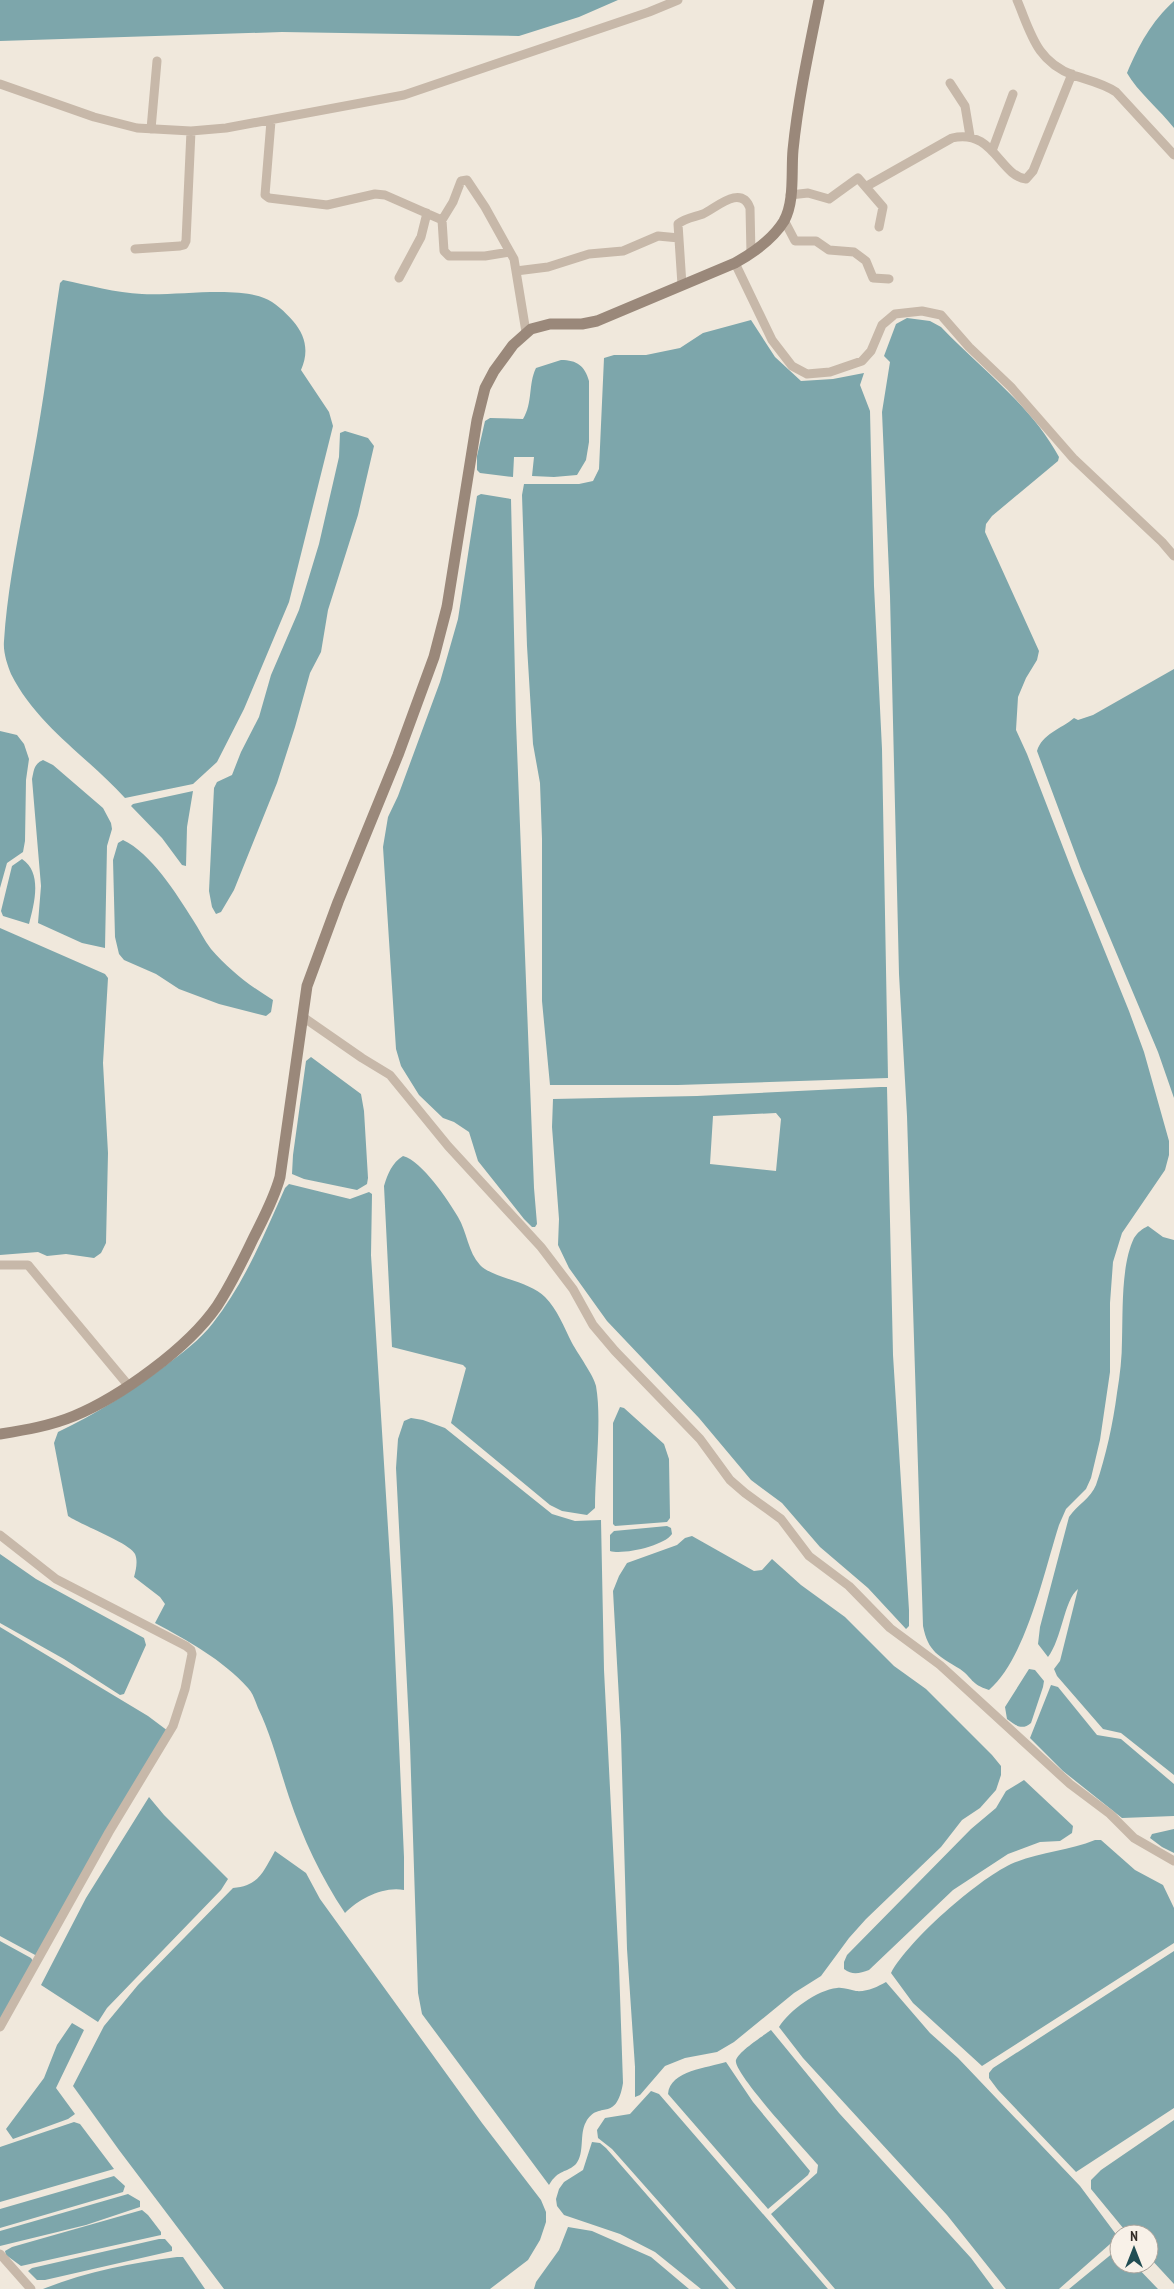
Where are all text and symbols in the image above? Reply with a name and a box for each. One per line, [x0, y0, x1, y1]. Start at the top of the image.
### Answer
north arrow [1109, 2224, 1159, 2274]
text: N [1130, 2227, 1138, 2245]

